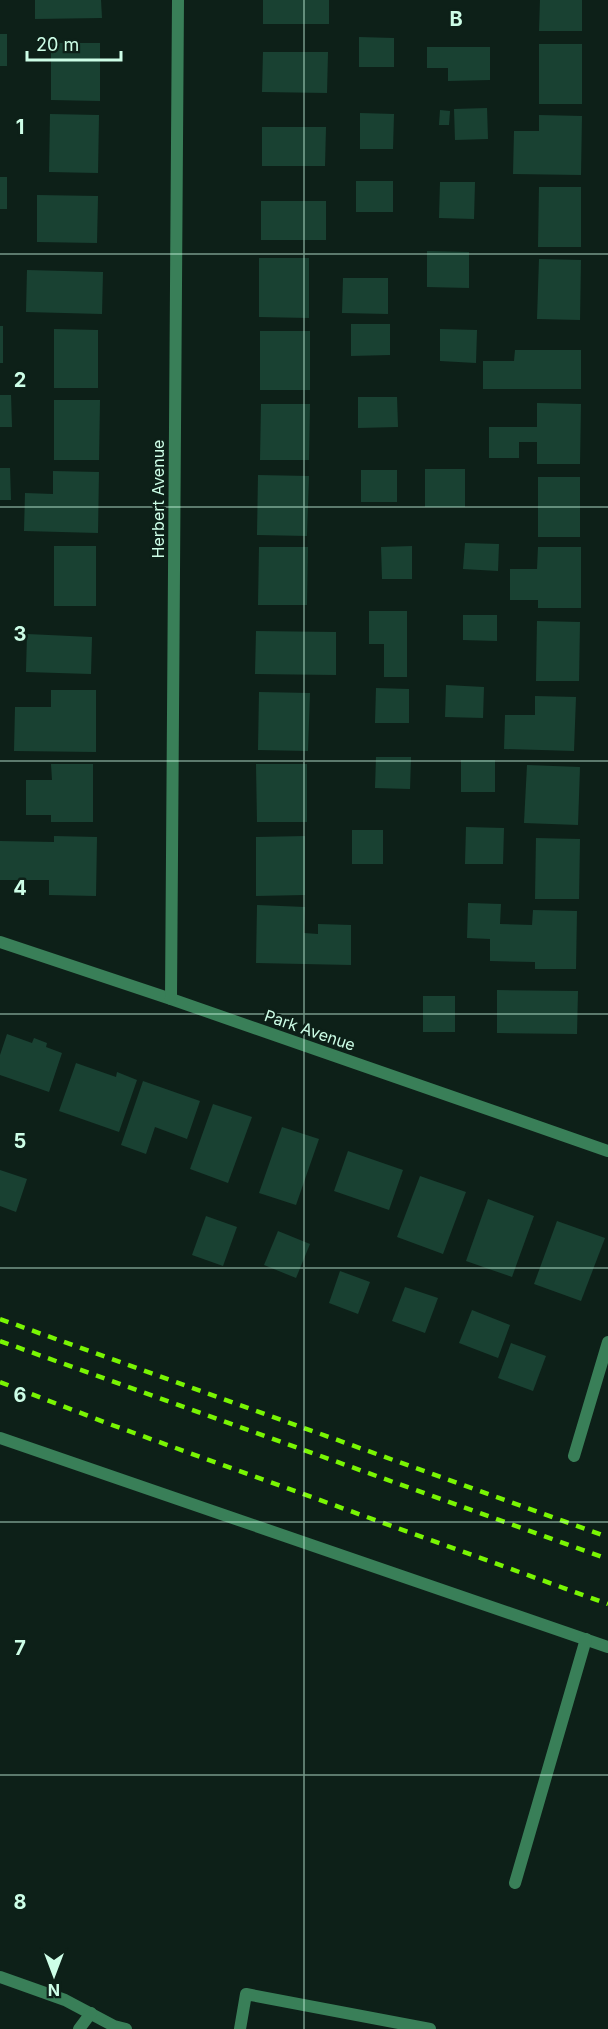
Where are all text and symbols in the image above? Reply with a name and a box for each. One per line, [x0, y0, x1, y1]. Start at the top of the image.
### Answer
text: B [449, 7, 463, 31]
scale bar [27, 24, 122, 62]
text: 20 m [36, 34, 79, 55]
text: 1 [16, 115, 24, 139]
text: 2 [14, 368, 26, 392]
street label: Herbert Avenue [148, 440, 168, 558]
text: 3 [14, 622, 26, 646]
text: 4 [13, 876, 27, 900]
street label: Park Avenue [262, 1005, 358, 1055]
text: 5 [14, 1129, 26, 1153]
text: 6 [14, 1383, 27, 1407]
text: 7 [14, 1636, 26, 1660]
text: 8 [13, 1890, 27, 1914]
north arrow [24, 1945, 84, 2005]
text: N [48, 1980, 60, 2000]

